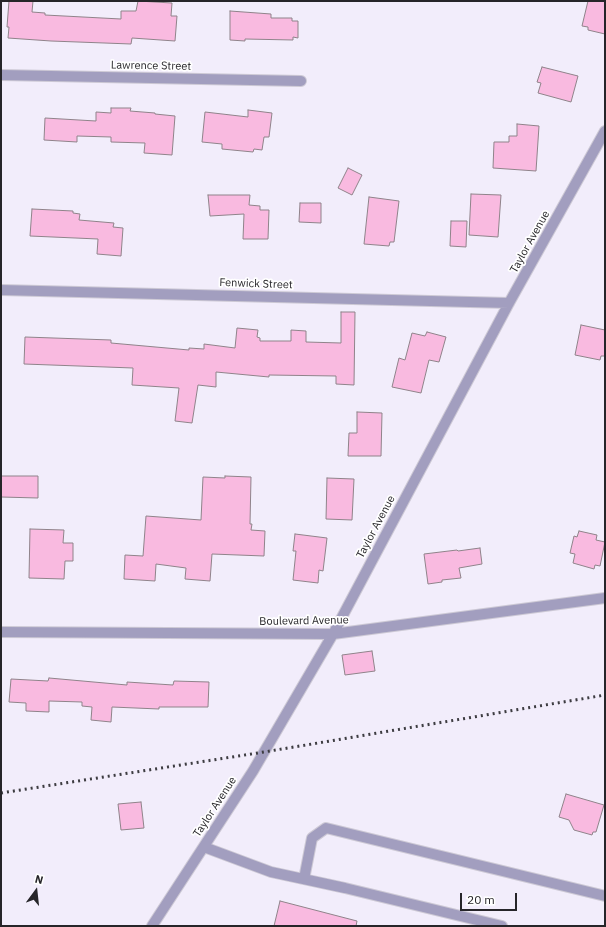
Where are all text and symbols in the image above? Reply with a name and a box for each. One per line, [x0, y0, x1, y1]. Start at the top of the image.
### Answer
street label: Lawrence Street [111, 59, 191, 73]
street label: Taylor Avenue [507, 208, 553, 276]
street label: Fenwick Street [219, 276, 293, 292]
street label: Taylor Avenue [354, 493, 398, 561]
street label: Boulevard Avenue [259, 614, 349, 628]
street label: Taylor Avenue [191, 774, 239, 840]
north arrow [16, 871, 56, 911]
text: N [33, 872, 45, 887]
scale bar [462, 885, 519, 911]
text: 20 m [467, 892, 495, 907]

